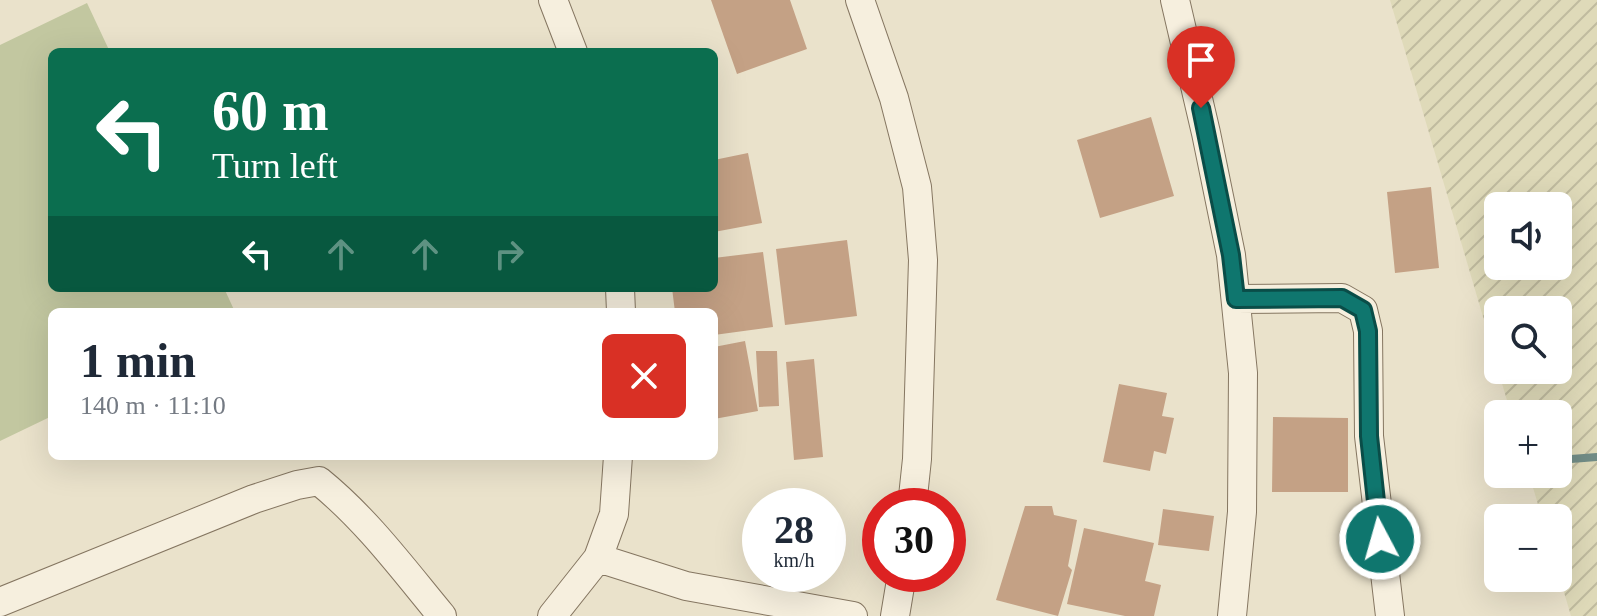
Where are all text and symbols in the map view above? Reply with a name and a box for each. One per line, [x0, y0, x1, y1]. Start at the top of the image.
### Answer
pin [1167, 26, 1235, 108]
icon: arrive [1179, 38, 1223, 82]
icon: left [80, 80, 184, 184]
text: 60 m [212, 80, 329, 142]
text: Turn left [212, 146, 338, 186]
map controls [1484, 192, 1572, 592]
button: sound [1484, 192, 1572, 280]
icon: left [235, 232, 279, 276]
icon: ahead [319, 232, 363, 276]
icon: ahead [403, 232, 447, 276]
icon: right [487, 232, 531, 276]
button: search [1484, 296, 1572, 384]
text: 1 min [80, 334, 196, 387]
button: close [602, 334, 686, 418]
text: 140 m · 11:10 [80, 391, 226, 420]
button: + [1484, 400, 1572, 488]
speed limit sign: 30 [862, 488, 966, 592]
position arrow [1338, 497, 1422, 581]
button: − [1484, 504, 1572, 592]
text: 28 [774, 507, 814, 552]
text: km/h [773, 549, 815, 571]

